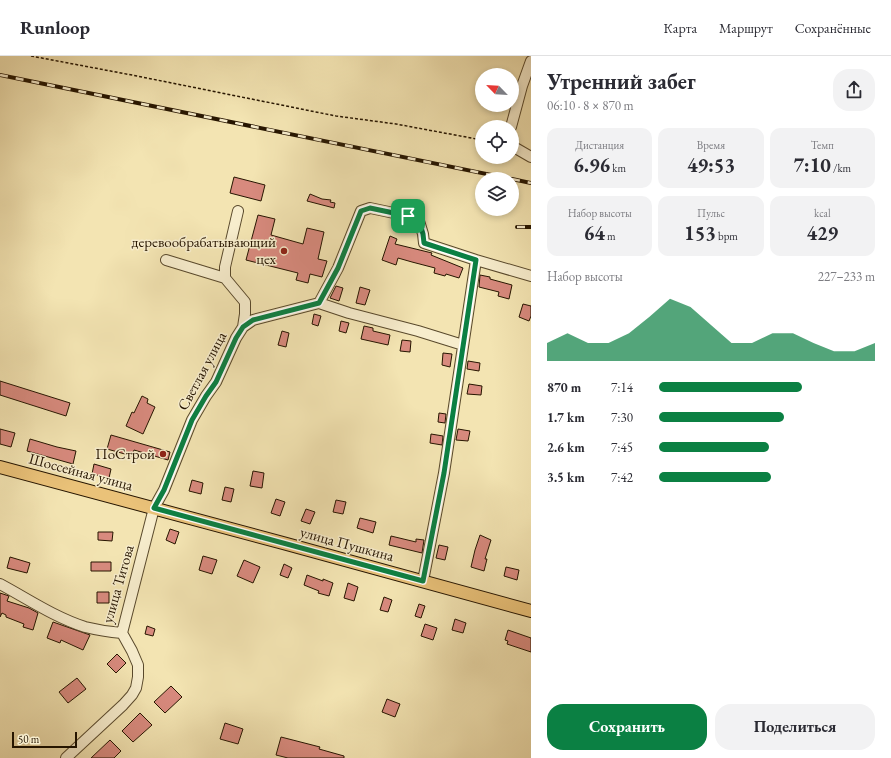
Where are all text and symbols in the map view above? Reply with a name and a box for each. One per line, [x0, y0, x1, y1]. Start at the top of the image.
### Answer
text: Runloop [20, 15, 90, 40]
text: Карта [664, 19, 697, 37]
text: Маршрут [719, 19, 773, 37]
text: Сохранённые [795, 19, 871, 37]
text: Утренний забег [547, 67, 696, 96]
north arrow [475, 68, 519, 112]
map controls [475, 68, 519, 216]
button: share [833, 69, 875, 111]
text: 06:10 · 8 × 870 m [547, 97, 634, 114]
button: locate [475, 120, 519, 164]
text: Дистанция [575, 138, 624, 152]
text: Время [697, 138, 725, 152]
text: Темп [811, 138, 834, 152]
text: 6.96 [573, 152, 610, 178]
text: 49:53 [687, 152, 735, 178]
text: 7:10 [793, 152, 831, 178]
text: km [610, 161, 626, 175]
text: /km [831, 161, 851, 175]
button: layers [475, 172, 519, 216]
pin [391, 199, 425, 233]
icon: arrive [397, 205, 419, 227]
text: Набор высоты [568, 206, 632, 220]
text: Пульс [697, 206, 725, 220]
text: kcal [814, 206, 831, 220]
text: 64 [584, 220, 605, 246]
text: 153 [684, 220, 716, 246]
text: 429 [806, 220, 838, 246]
text: m [605, 229, 616, 243]
text: bpm [716, 229, 738, 243]
place label: деревообрабатывающий цех [132, 232, 277, 268]
marker: деревообрабатывающий цех [279, 246, 289, 256]
text: Набор высоты [547, 268, 623, 285]
text: 227–233 m [818, 268, 875, 285]
street label: Светлая улица [173, 328, 230, 413]
text: 870 m [547, 379, 581, 396]
text: 7:14 [611, 379, 633, 396]
text: 1.7 km [547, 409, 585, 426]
text: 7:30 [611, 409, 633, 426]
text: 2.6 km [547, 439, 585, 456]
text: 7:45 [611, 439, 633, 456]
place label: ПоСтрой [95, 444, 155, 463]
street label: Шоссейная улица [27, 449, 135, 495]
marker: ПоСтрой [158, 449, 168, 459]
text: 3.5 km [547, 469, 585, 486]
text: 7:42 [611, 469, 633, 486]
street label: улица Пушкина [298, 522, 396, 565]
street label: улица Титова [97, 543, 138, 625]
button: Сохранить [547, 704, 707, 750]
button: Поделиться [715, 704, 875, 750]
scale bar [12, 730, 77, 749]
text: 50 m [18, 732, 39, 746]

